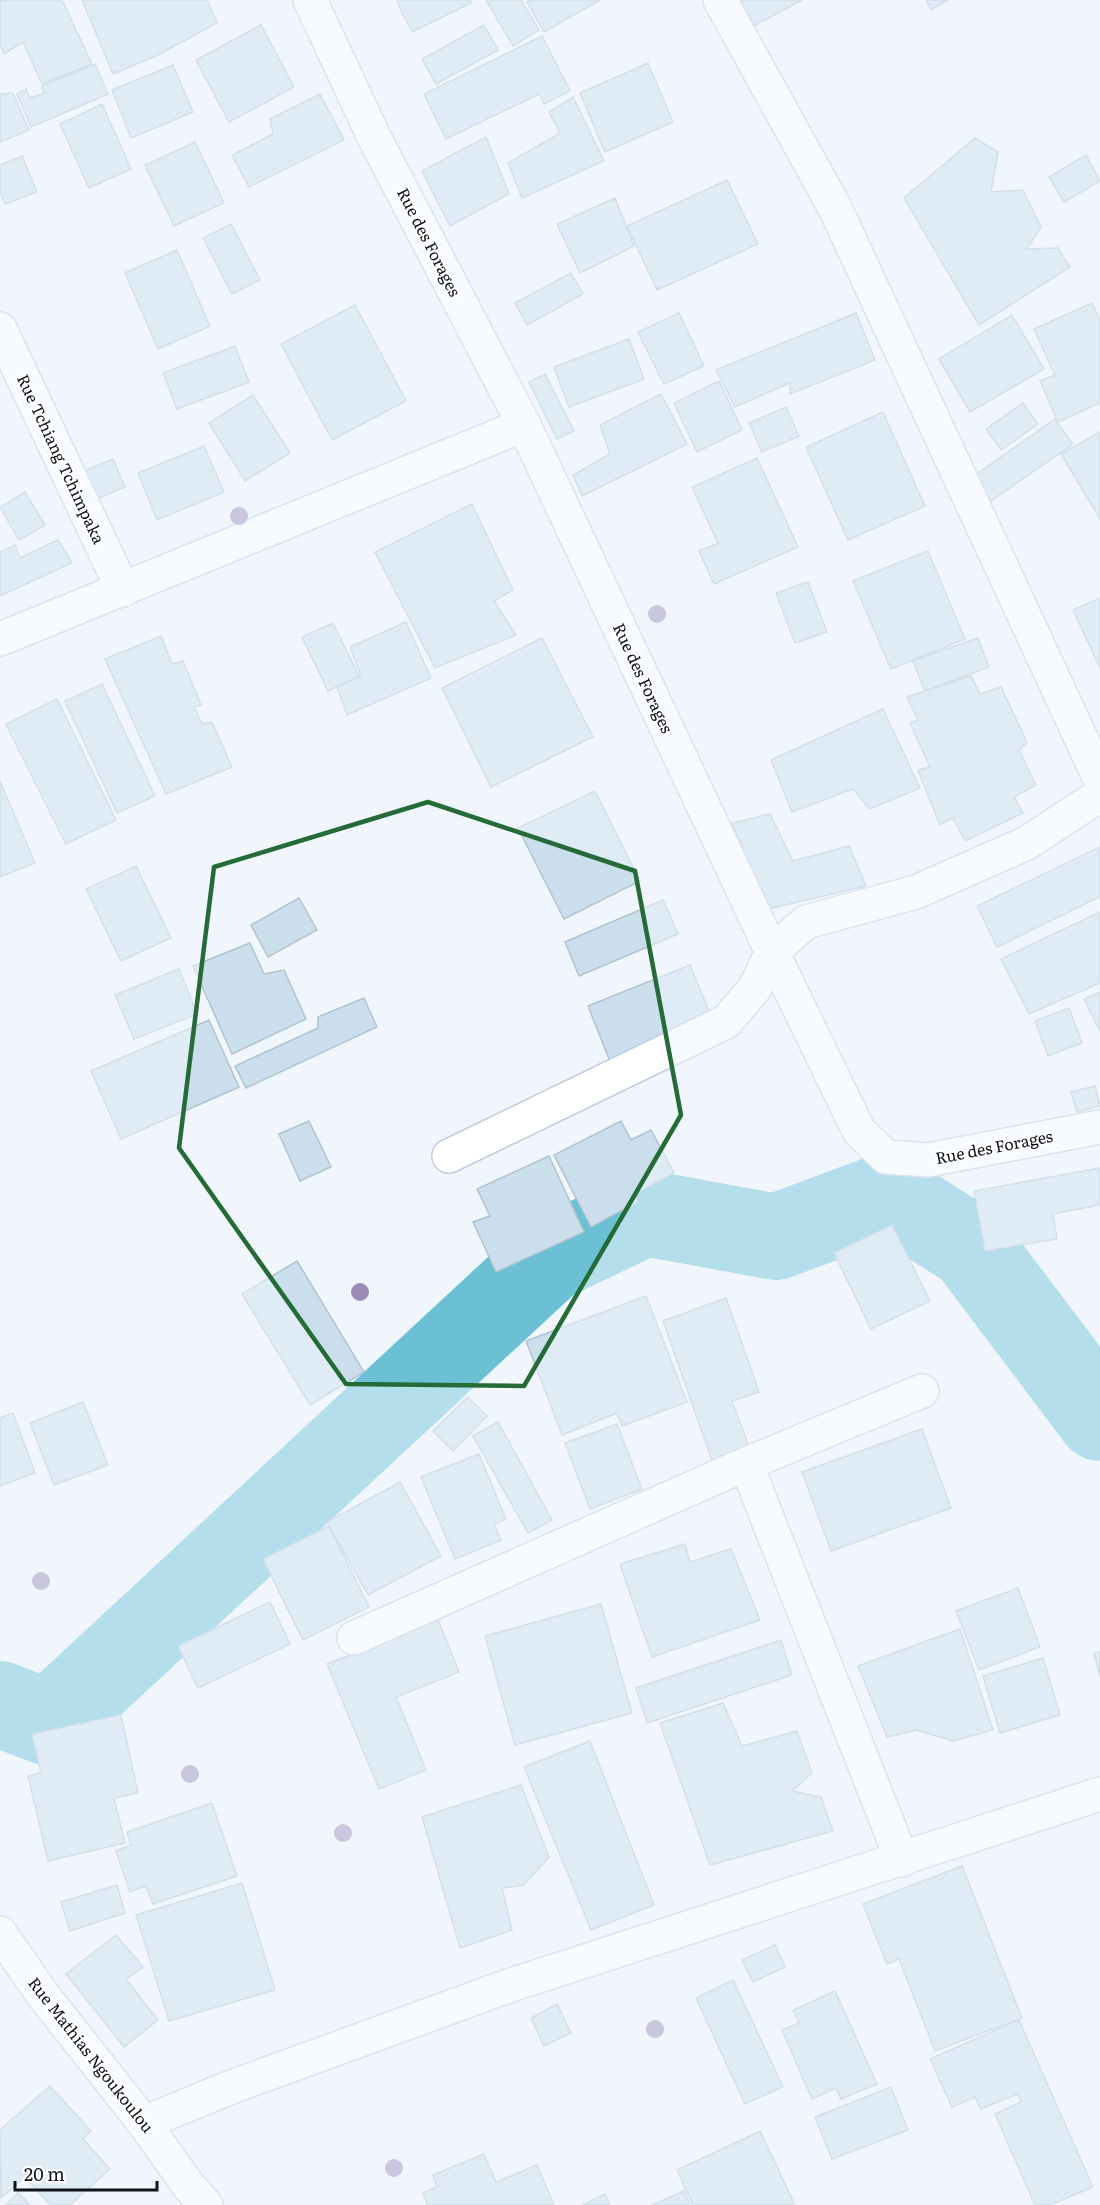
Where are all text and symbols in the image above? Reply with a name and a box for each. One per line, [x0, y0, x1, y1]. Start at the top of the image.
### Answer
street label: Rue des Forages [392, 183, 468, 300]
street label: Rue Tchiang Tchimpaka [12, 370, 112, 548]
street label: Rue des Forages [608, 619, 680, 737]
street label: Rue des Forages [933, 1123, 1055, 1169]
street label: Rue Mathias Ngoukoulou [23, 1971, 160, 2137]
scale bar [15, 2154, 158, 2192]
text: 20 m [24, 2160, 65, 2187]

